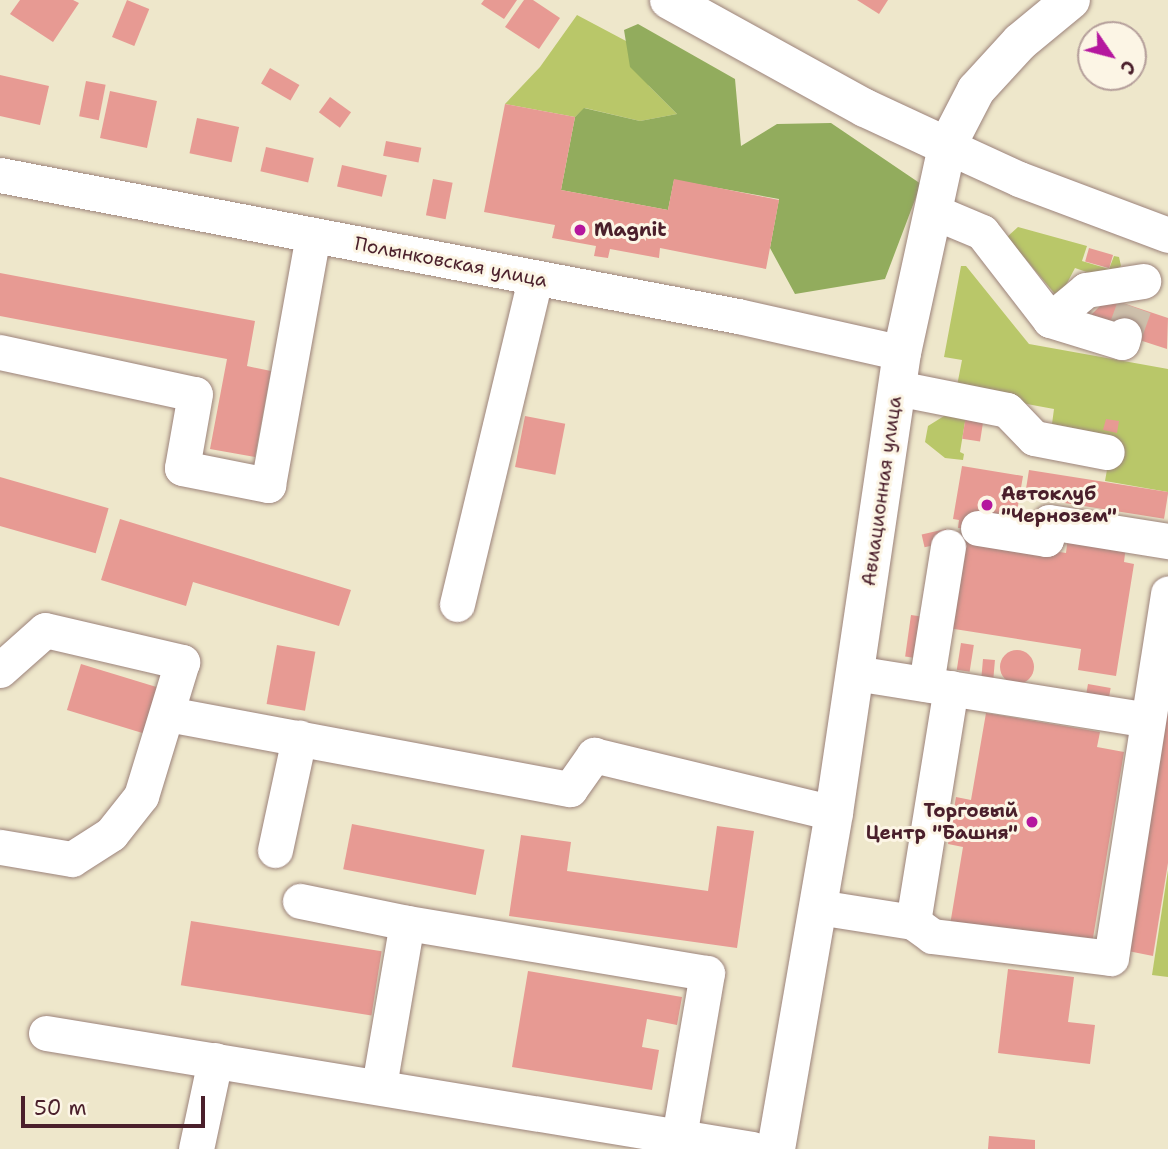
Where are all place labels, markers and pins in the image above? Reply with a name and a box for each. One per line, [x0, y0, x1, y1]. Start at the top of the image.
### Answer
place label: Magnit [594, 219, 666, 241]
marker: Magnit [572, 222, 588, 238]
place label: Автоклуб "Чернозем" [1001, 483, 1117, 527]
marker: Автоклуб "Чернозем" [979, 497, 995, 513]
place label: Торговый Центр "Башня" [866, 800, 1018, 844]
marker: Торговый Центр "Башня" [1024, 814, 1040, 830]

